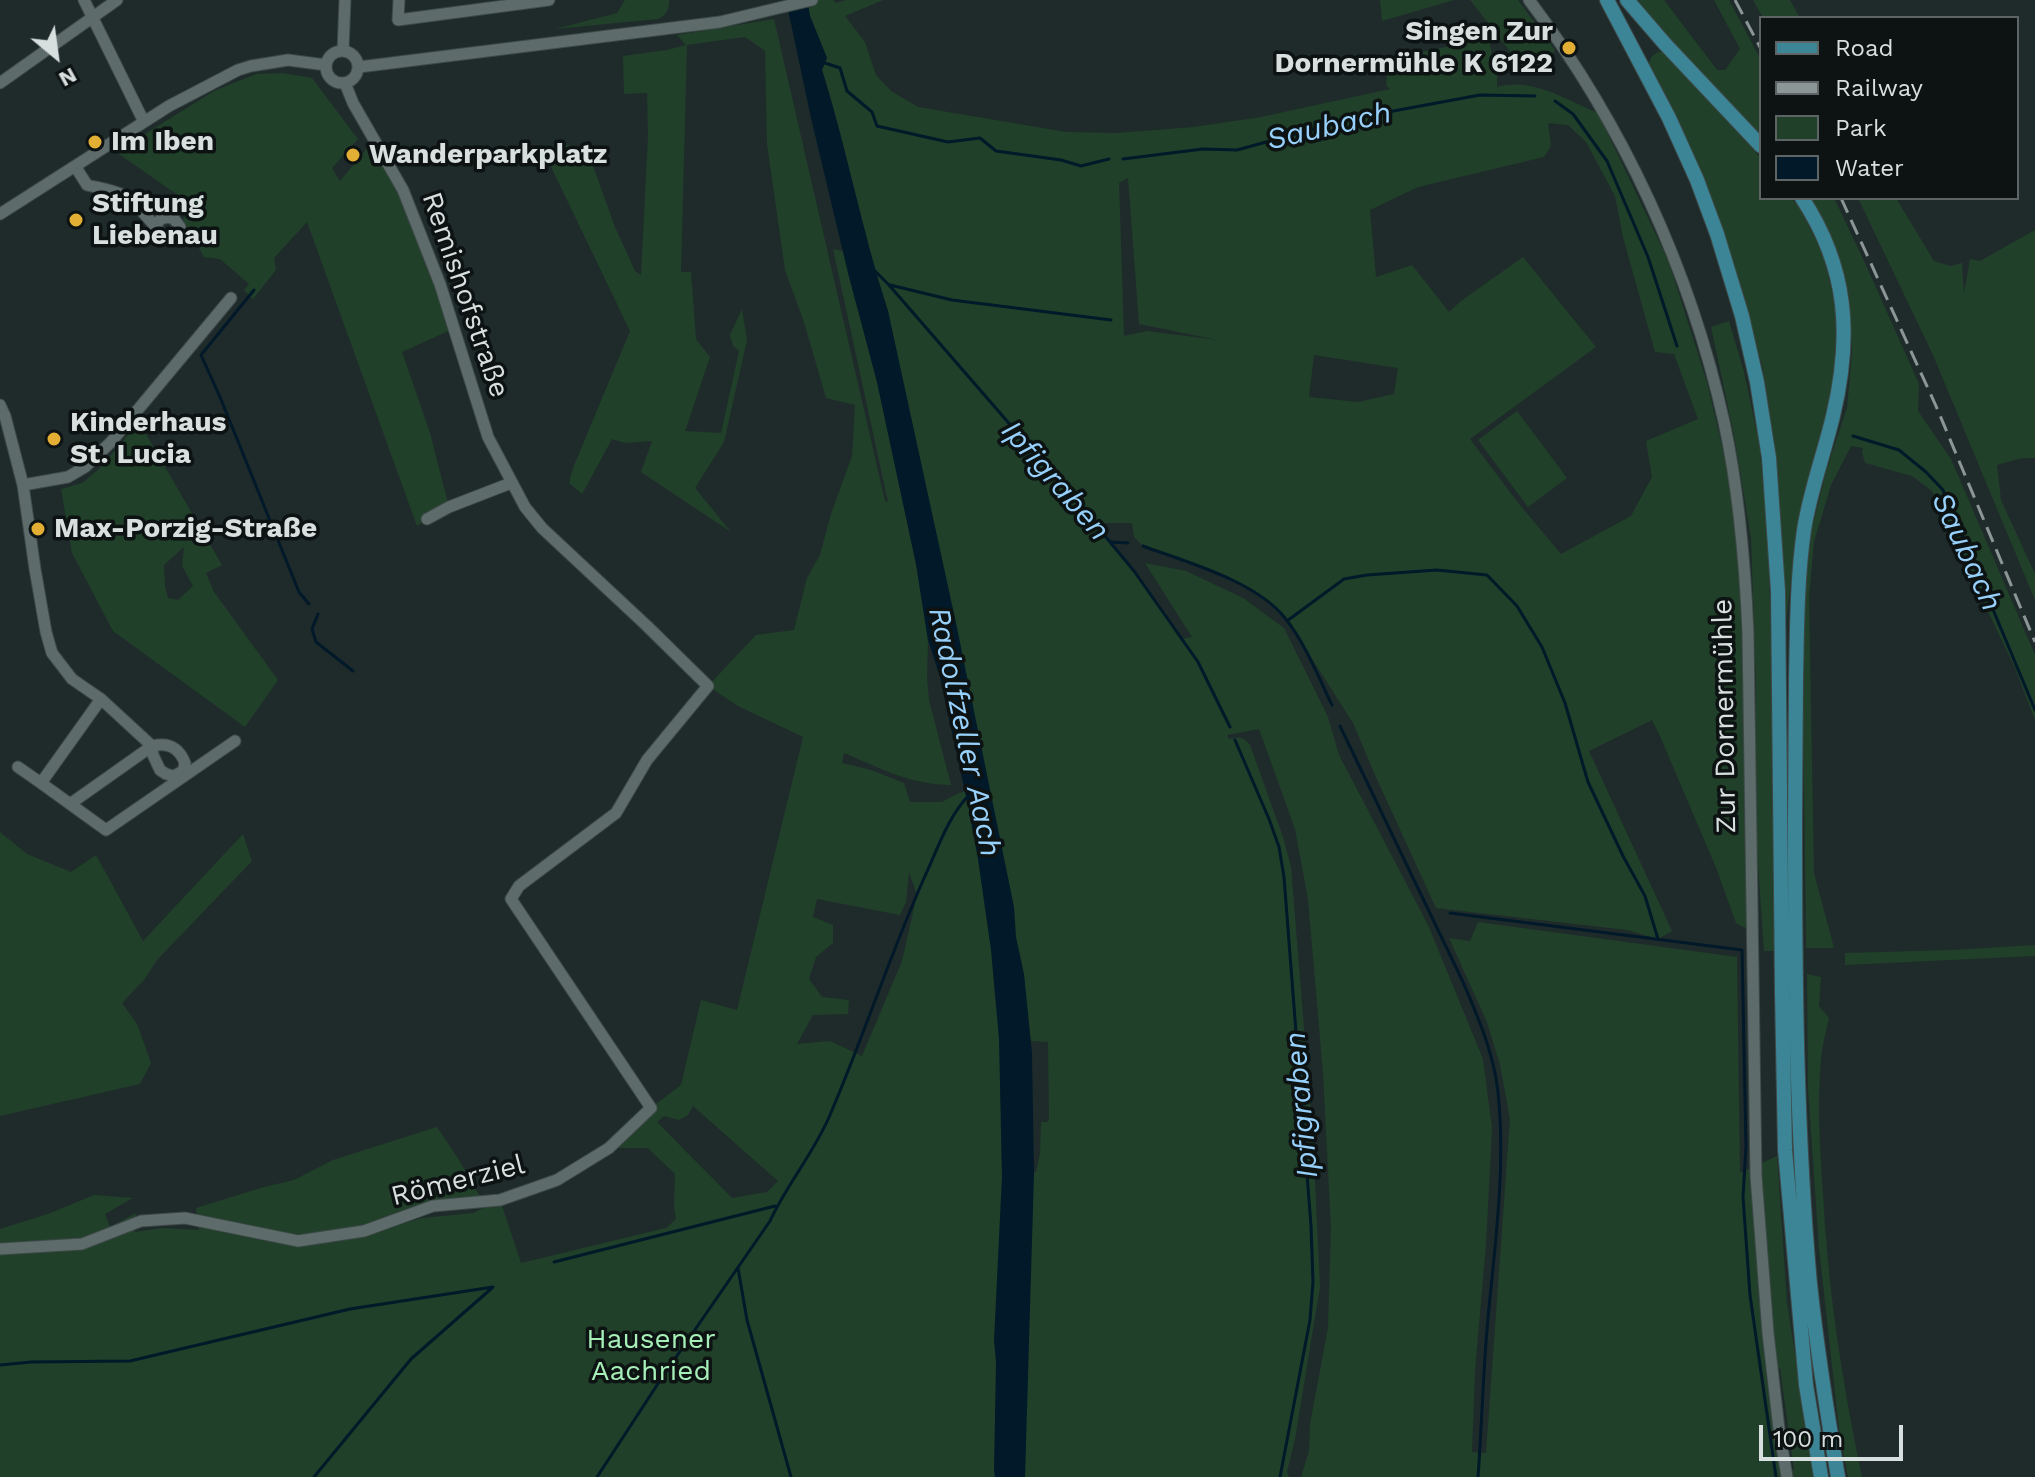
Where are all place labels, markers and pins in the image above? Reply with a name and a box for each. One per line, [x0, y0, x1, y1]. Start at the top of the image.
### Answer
place label: Singen Zur Dornermühle K 6122 [1274, 15, 1553, 81]
marker: Singen Zur Dornermühle K 6122 [1560, 39, 1578, 57]
place label: Im Iben [111, 125, 214, 159]
marker: Im Iben [86, 133, 104, 151]
place label: Wanderparkplatz [369, 138, 608, 172]
marker: Wanderparkplatz [344, 146, 362, 164]
place label: Stiftung Liebenau [92, 187, 218, 253]
marker: Stiftung Liebenau [67, 211, 85, 229]
place label: Kinderhaus St. Lucia [70, 406, 227, 472]
marker: Kinderhaus St. Lucia [45, 430, 63, 448]
place label: Max-Porzig-Straße [54, 512, 317, 546]
marker: Max-Porzig-Straße [29, 520, 47, 538]

